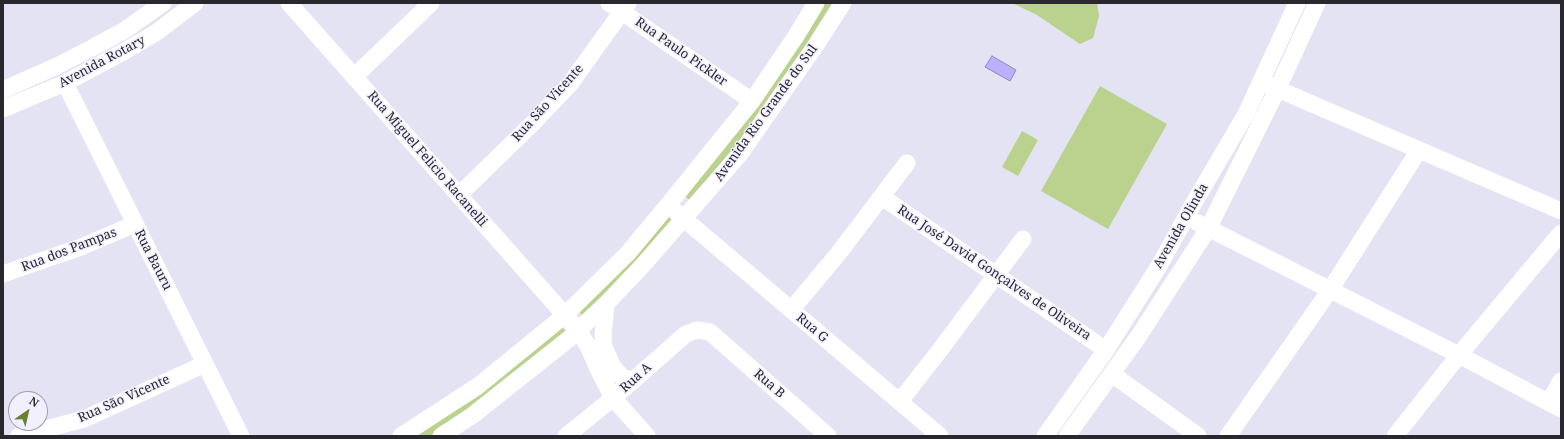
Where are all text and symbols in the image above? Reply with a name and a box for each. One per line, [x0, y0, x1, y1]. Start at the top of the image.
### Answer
street label: Rua Paulo Pickler [632, 14, 730, 90]
street label: Avenida Rotary [56, 33, 148, 91]
street label: Avenida Rio Grande do Sul [711, 42, 821, 184]
street label: Rua São Vicente [509, 61, 587, 145]
street label: Rua Miguel Felicio Racanelli [364, 88, 490, 230]
street label: Avenida Olinda [1150, 181, 1212, 271]
street label: Rua José David Gonçalves de Oliveira [894, 202, 1094, 344]
street label: Rua dos Pampas [19, 225, 119, 275]
street label: Rua Bauru [131, 227, 175, 293]
street label: Rua G [793, 310, 831, 346]
street label: Rua A [617, 360, 655, 396]
street label: Rua B [750, 366, 788, 402]
street label: Rua São Vicente [76, 372, 172, 426]
north arrow [8, 391, 48, 431]
text: N [27, 393, 42, 410]

